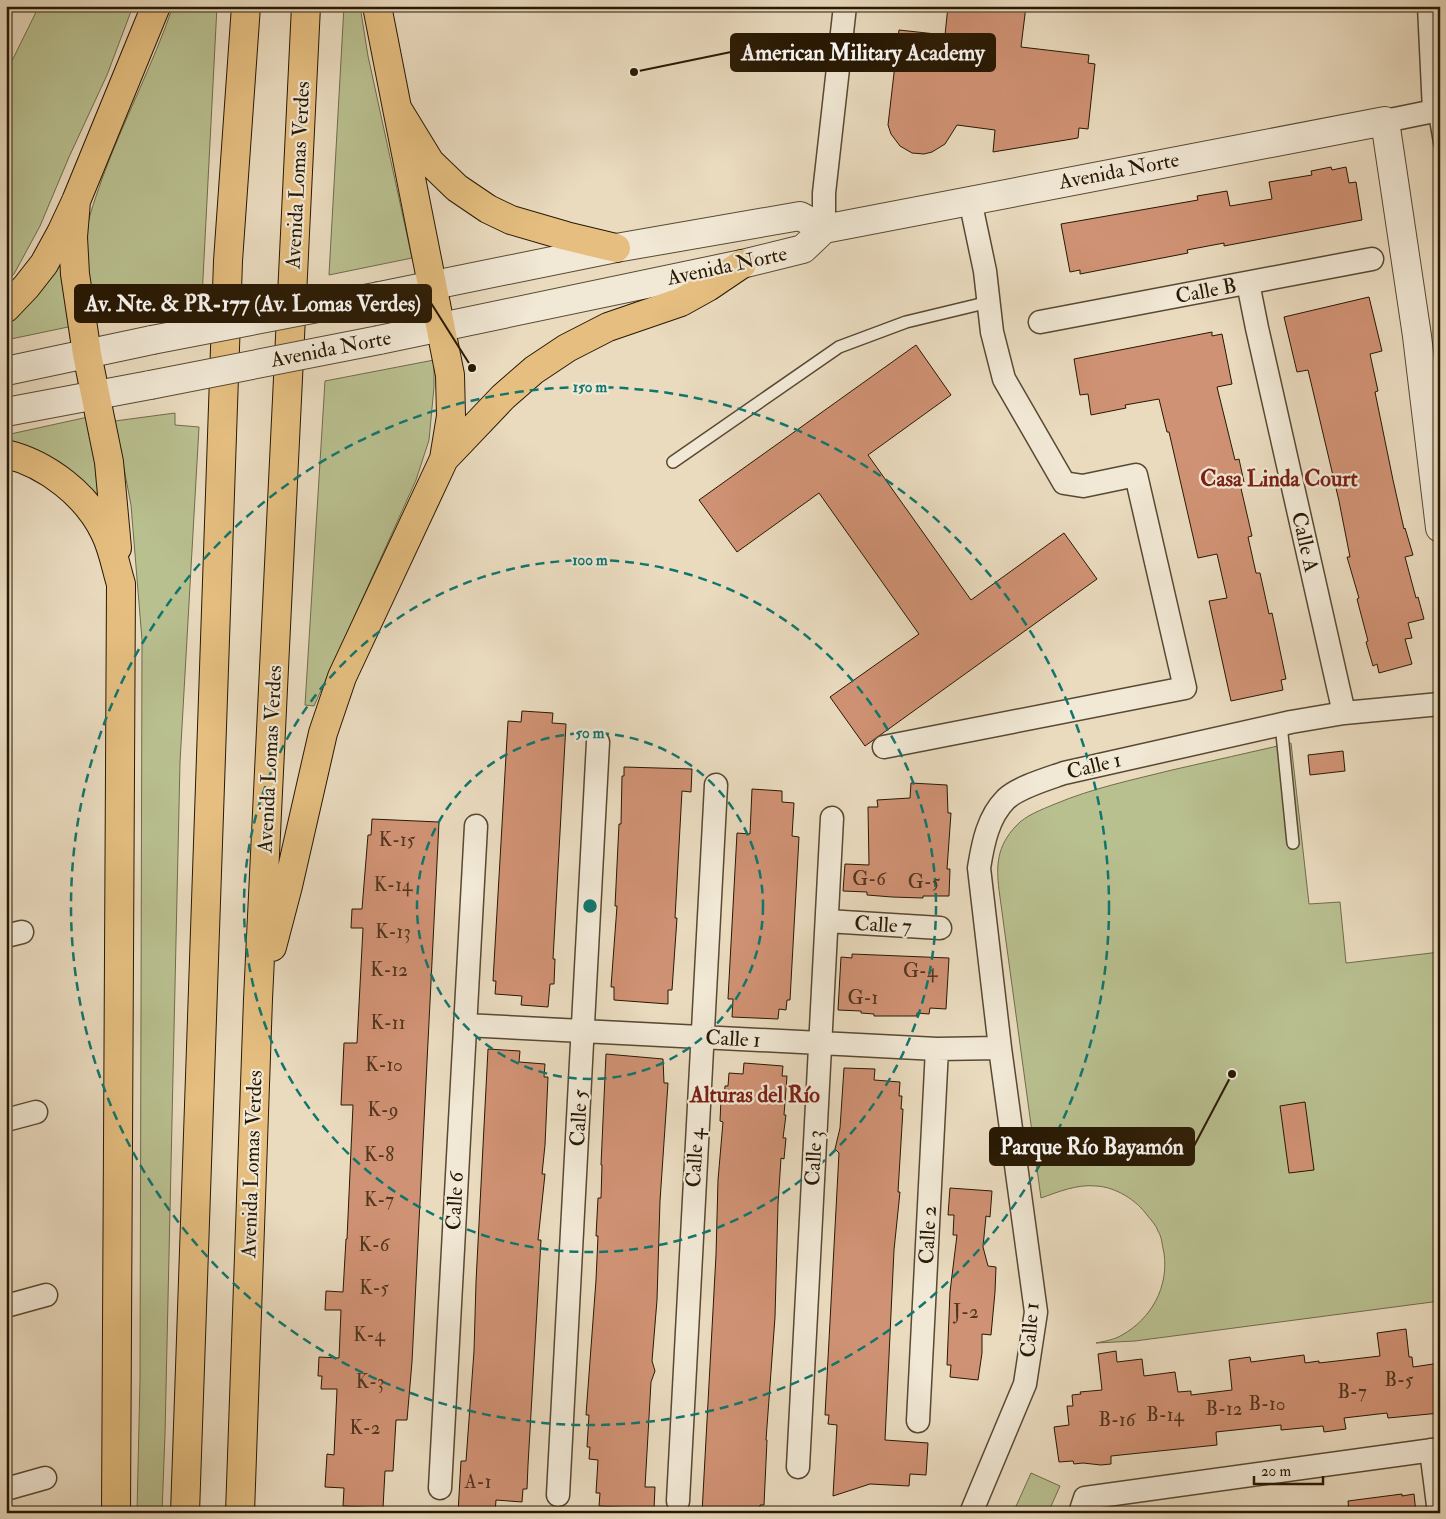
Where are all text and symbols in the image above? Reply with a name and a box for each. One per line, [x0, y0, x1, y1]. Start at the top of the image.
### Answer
callout: American Military Academy [731, 34, 995, 71]
text: American Military Academy [740, 39, 986, 68]
street label: Avenida Lomas Verdes [280, 80, 316, 271]
street label: Avenida Norte [1056, 146, 1182, 196]
street label: Avenida Norte [664, 240, 790, 292]
street label: Calle B [1173, 272, 1239, 310]
callout: Av. Nte. & PR-177 (Av. Lomas Verdes) [75, 285, 431, 322]
text: Av. Nte. & PR-177 (Av. Lomas Verdes) [84, 290, 421, 318]
street label: Avenida Norte [268, 324, 394, 374]
text: 150 m [573, 378, 607, 397]
district label: Casa Linda Court [1200, 465, 1359, 493]
street label: Calle A [1285, 509, 1325, 575]
text: 100 m [572, 551, 608, 570]
street label: Avenida Lomas Verdes [252, 664, 288, 855]
text: 50 m [576, 724, 605, 743]
street label: Calle 1 [1064, 746, 1124, 786]
house number: K-15 [379, 828, 416, 852]
house number: G-6 [852, 867, 887, 891]
house number: G-5 [908, 870, 941, 894]
house number: K-14 [374, 873, 413, 897]
centre of rings [581, 897, 599, 915]
street label: Calle 7 [854, 910, 913, 940]
house number: K-13 [375, 920, 411, 944]
house number: K-12 [370, 958, 408, 982]
house number: G-4 [903, 959, 938, 983]
house number: G-1 [848, 986, 878, 1010]
house number: K-11 [371, 1011, 405, 1035]
street label: Calle 1 [705, 1024, 761, 1054]
house number: K-10 [365, 1053, 403, 1077]
street label: Avenida Lomas Verdes [235, 1070, 269, 1259]
district label: Alturas del Río [689, 1081, 820, 1109]
street label: Calle 5 [564, 1088, 594, 1147]
house number: K-9 [367, 1098, 399, 1122]
street label: Calle 4 [680, 1126, 710, 1188]
callout: Parque Río Bayamón [990, 1128, 1194, 1165]
street label: Calle 3 [799, 1129, 829, 1187]
text: Parque Río Bayamón [1000, 1133, 1185, 1162]
house number: K-8 [364, 1143, 394, 1167]
street label: Calle 6 [440, 1170, 470, 1231]
house number: K-7 [364, 1188, 394, 1212]
street label: Calle 2 [913, 1205, 943, 1265]
house number: K-6 [359, 1233, 391, 1257]
house number: K-5 [359, 1276, 389, 1300]
house number: J-2 [952, 1300, 979, 1324]
street label: Calle 1 [1015, 1301, 1045, 1359]
house number: K-4 [353, 1323, 386, 1347]
house number: B-5 [1385, 1368, 1414, 1392]
house number: K-3 [356, 1370, 384, 1394]
house number: B-7 [1337, 1380, 1367, 1404]
house number: B-10 [1249, 1392, 1285, 1416]
house number: B-12 [1206, 1397, 1242, 1421]
house number: B-14 [1146, 1403, 1185, 1427]
house number: B-16 [1099, 1408, 1137, 1432]
house number: K-2 [350, 1416, 380, 1440]
scale bar [1254, 1454, 1322, 1486]
text: 20 m [1261, 1462, 1291, 1481]
house number: A-1 [464, 1470, 491, 1494]

